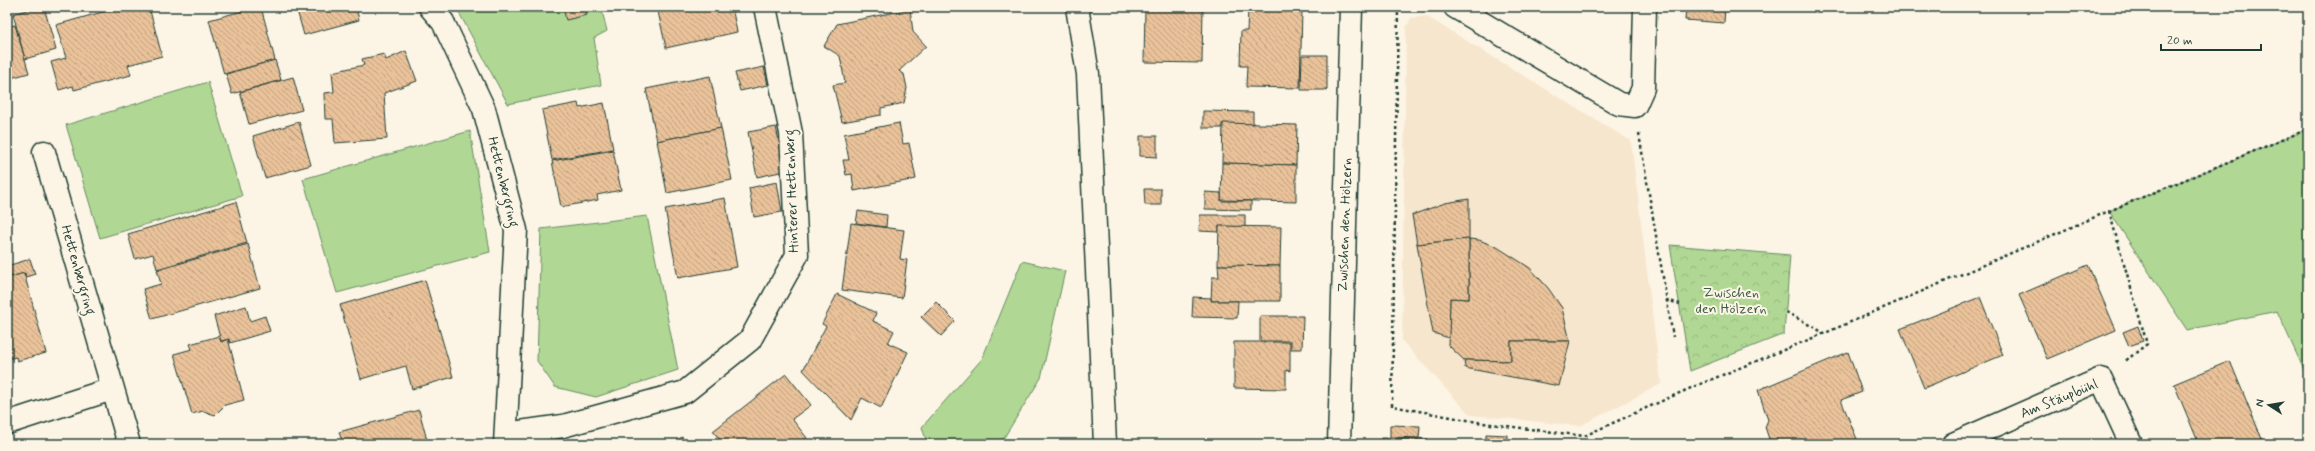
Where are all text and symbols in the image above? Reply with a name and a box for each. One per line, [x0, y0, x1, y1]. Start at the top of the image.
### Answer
scale bar [2161, 26, 2261, 52]
text: 20 m [2167, 33, 2193, 49]
street label: Hinterer Hettenberg [781, 129, 805, 253]
street label: Hettenbergring [481, 135, 523, 230]
street label: Zwischen den Hölzern [1334, 157, 1356, 293]
street label: Hettenbergring [55, 223, 99, 318]
park label: Zwischen den Hölzern [1695, 284, 1767, 318]
street label: Am Stäupbühl [2018, 375, 2100, 423]
north arrow [2249, 385, 2289, 425]
text: N [2253, 398, 2268, 408]

